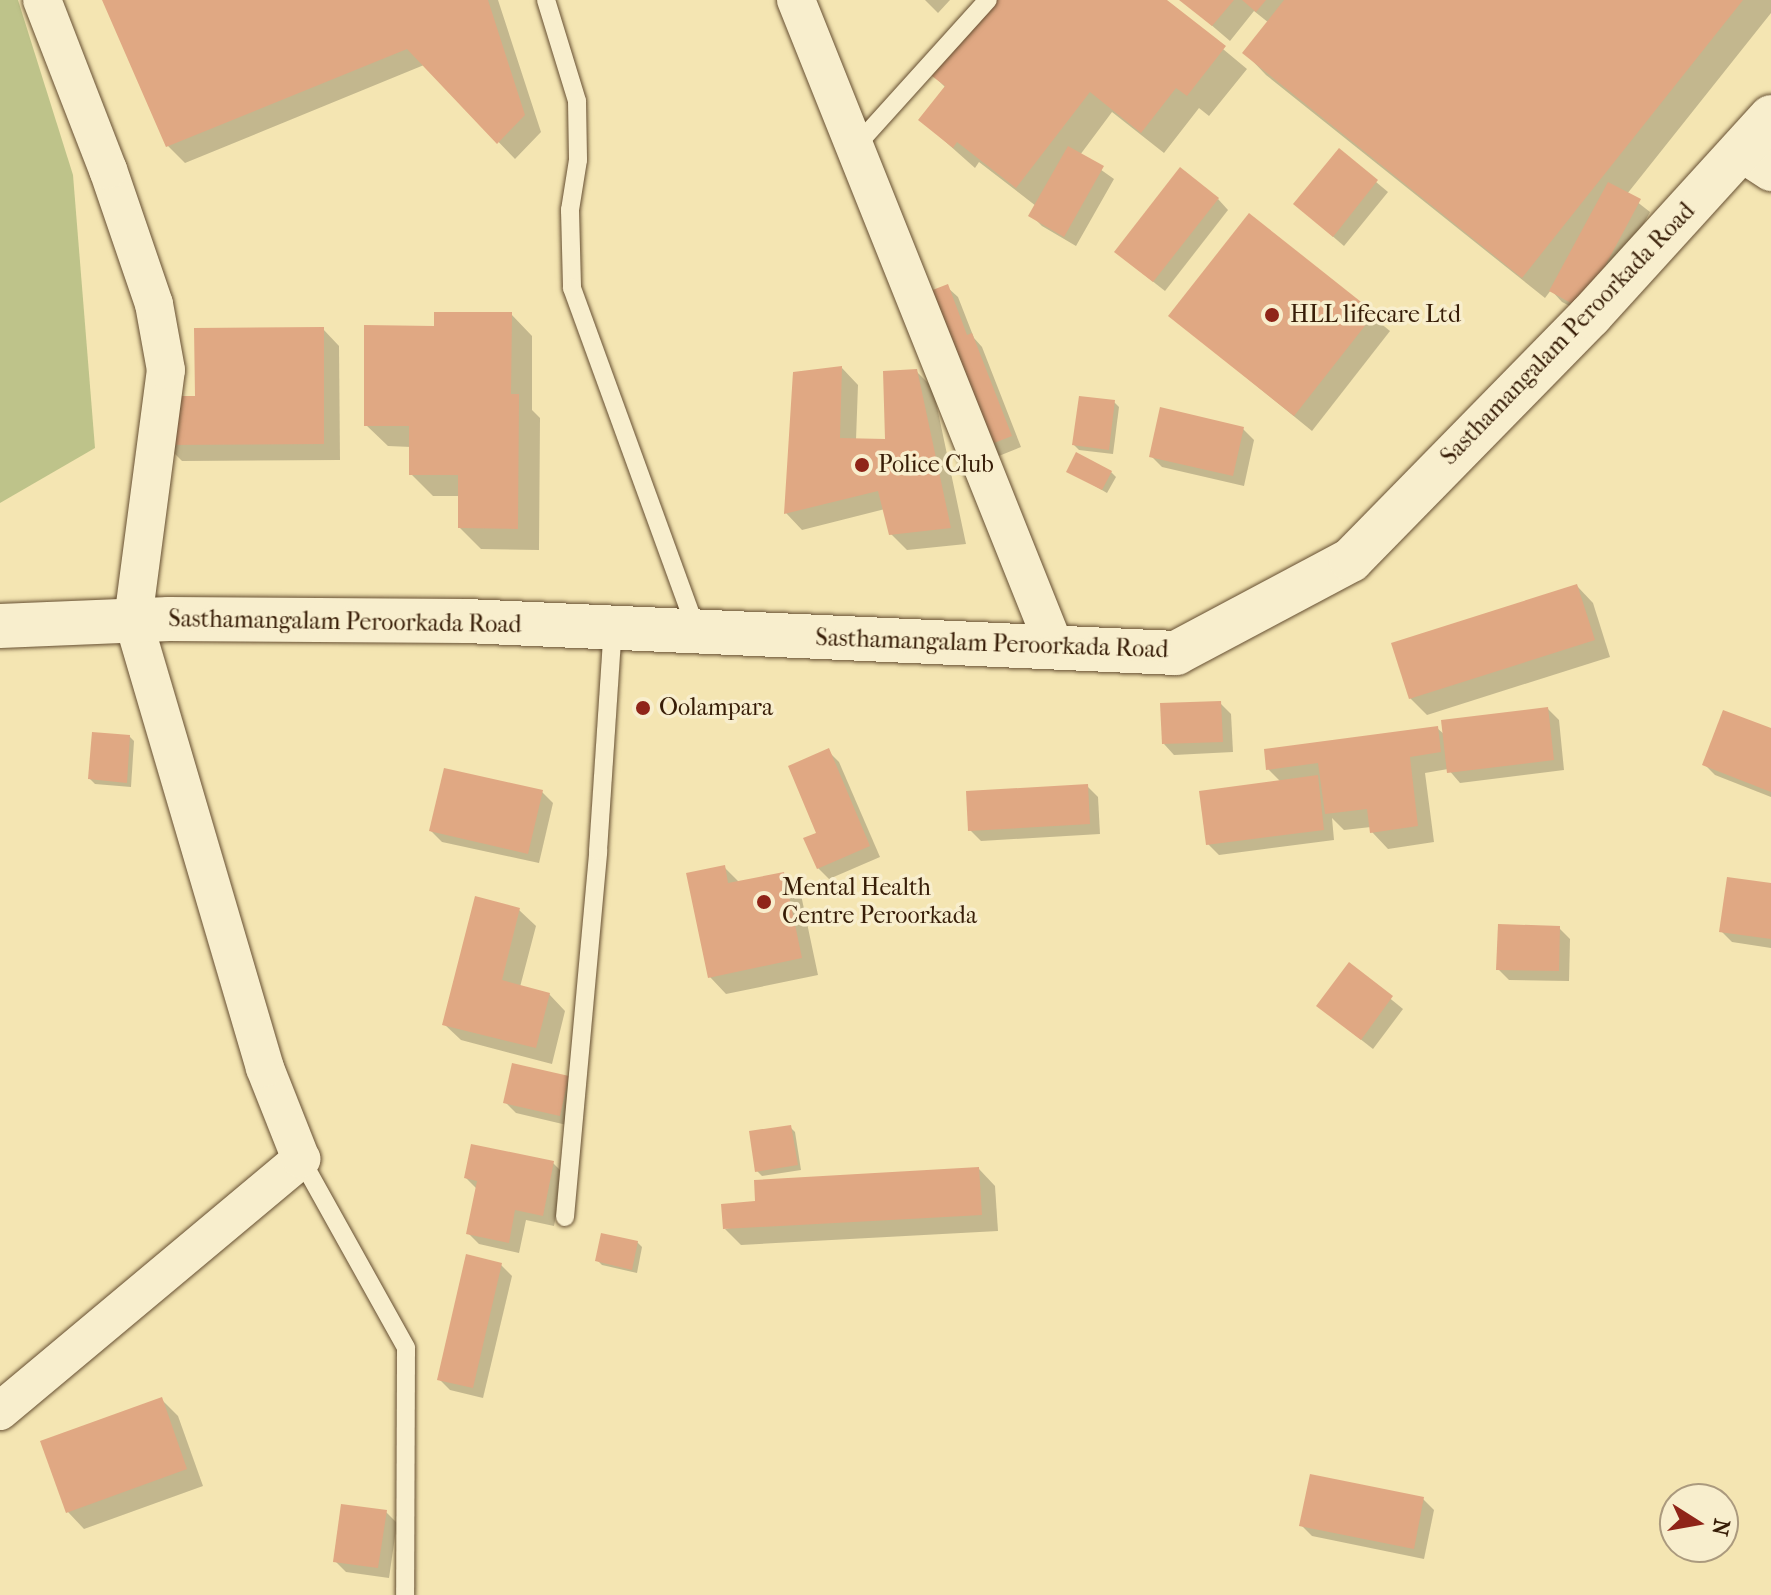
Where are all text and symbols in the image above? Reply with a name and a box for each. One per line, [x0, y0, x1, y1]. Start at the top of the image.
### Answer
street label: Sasthamangalam Peroorkada Road [1435, 197, 1701, 471]
place label: HLL lifecare Ltd [1290, 301, 1461, 329]
marker: HLL lifecare Ltd [1261, 304, 1283, 326]
place label: Police Club [878, 451, 994, 479]
marker: Police Club [853, 456, 871, 474]
street label: Sasthamangalam Peroorkada Road [168, 605, 522, 639]
street label: Sasthamangalam Peroorkada Road [815, 623, 1169, 665]
place label: Oolampara [659, 694, 773, 722]
marker: Oolampara [634, 699, 652, 717]
place label: Mental Health Centre Peroorkada [782, 874, 977, 930]
marker: Mental Health Centre Peroorkada [753, 891, 775, 913]
north arrow [1659, 1483, 1739, 1563]
text: N [1706, 1517, 1735, 1538]

